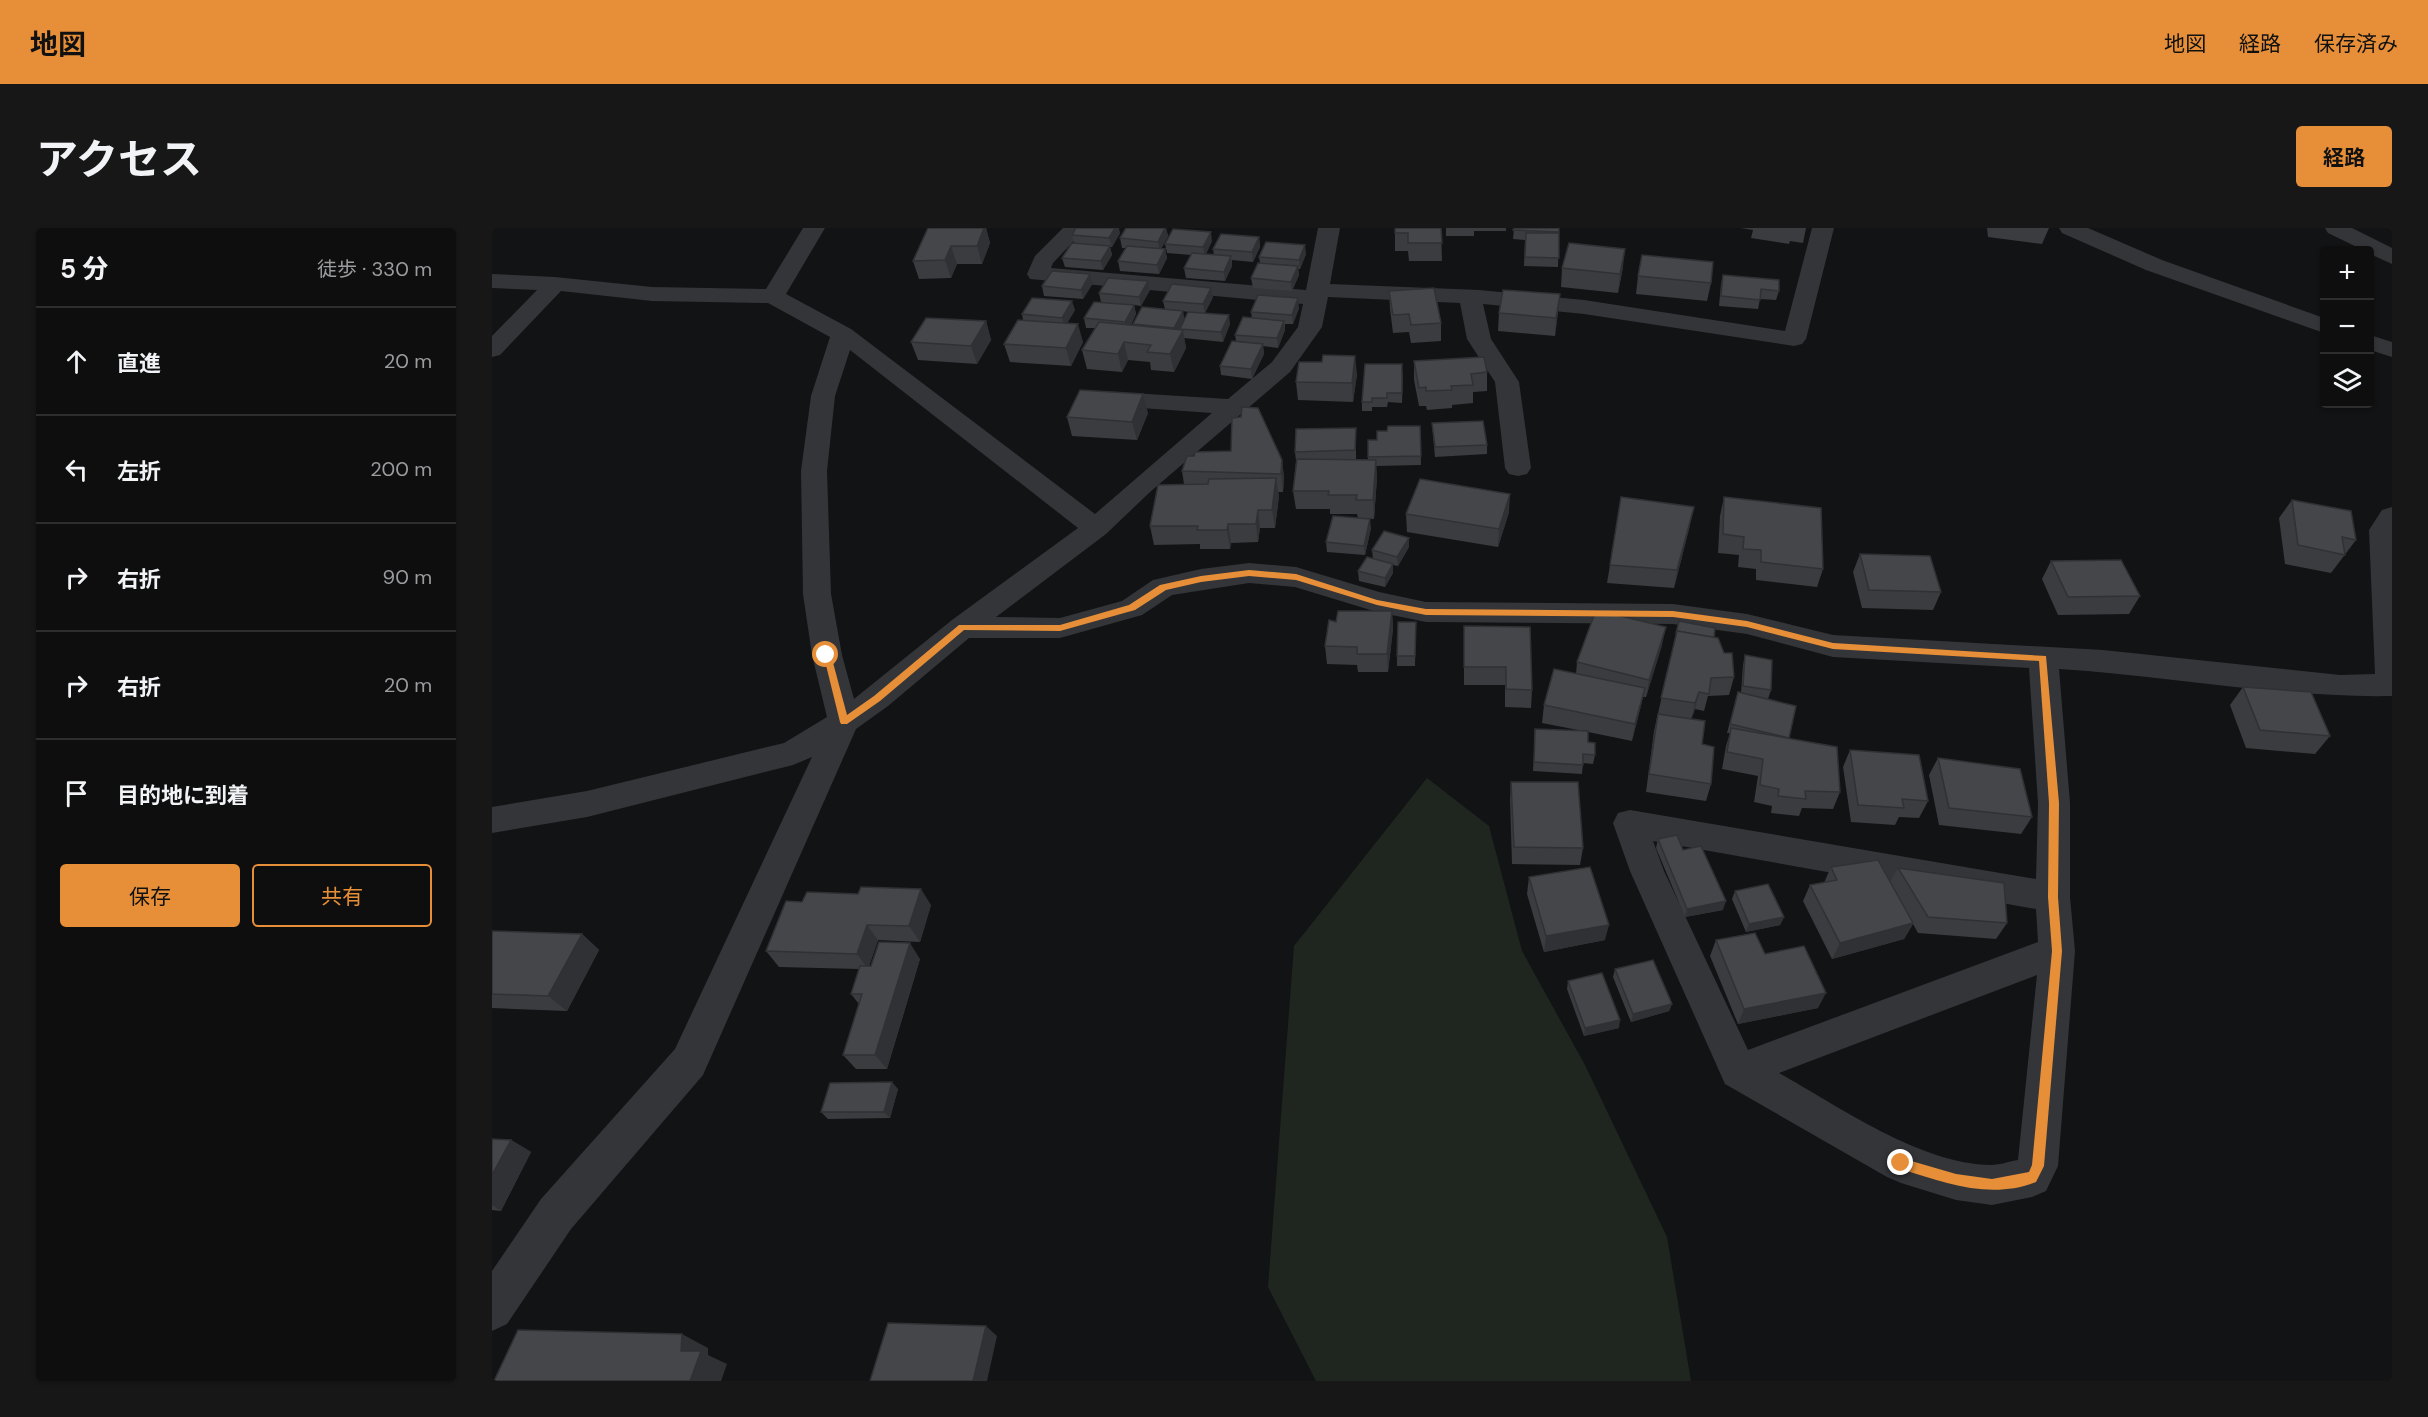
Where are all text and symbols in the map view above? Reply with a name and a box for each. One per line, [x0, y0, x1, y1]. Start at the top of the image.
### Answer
text: 地図 [30, 26, 86, 63]
text: 地図 [2164, 30, 2206, 58]
text: 経路 [2239, 30, 2281, 58]
text: 保存済み [2314, 30, 2398, 58]
button: 経路 [2296, 126, 2392, 187]
text: アクセス [36, 132, 202, 187]
map controls [2320, 246, 2374, 408]
button: + [2320, 246, 2374, 300]
text: 5 分 [60, 252, 108, 286]
text: 徒歩 · 330 m [317, 256, 432, 282]
button: − [2320, 300, 2374, 354]
icon: ahead [60, 345, 93, 378]
text: 20 m [384, 348, 432, 374]
text: 直進 [117, 349, 161, 378]
button: layers [2320, 354, 2374, 408]
icon: left [60, 453, 93, 486]
text: 200 m [370, 456, 432, 482]
text: 左折 [117, 457, 161, 486]
icon: right [60, 561, 93, 594]
text: 90 m [383, 564, 432, 590]
text: 右折 [117, 565, 161, 594]
route start [812, 641, 838, 667]
icon: right [60, 669, 93, 702]
text: 20 m [384, 672, 432, 698]
text: 右折 [117, 673, 161, 702]
icon: arrive [60, 777, 93, 810]
text: 目的地に到着 [117, 781, 249, 810]
button: 保存 [60, 864, 240, 927]
button: 共有 [252, 864, 432, 927]
route end [1887, 1149, 1913, 1175]

